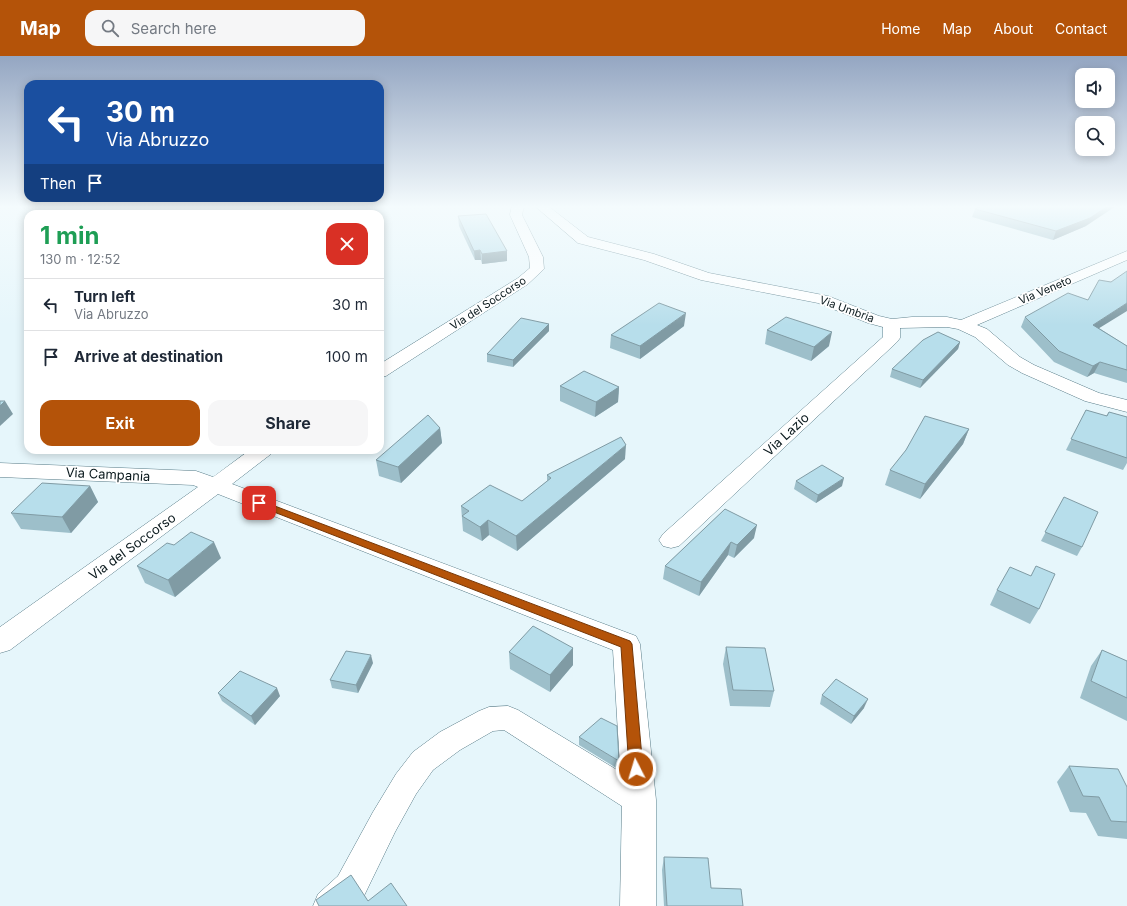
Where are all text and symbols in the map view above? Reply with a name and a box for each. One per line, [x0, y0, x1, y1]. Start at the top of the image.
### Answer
search box [85, 10, 365, 46]
text: Map [20, 17, 61, 40]
icon: search [99, 17, 121, 39]
text: Search here [131, 19, 216, 38]
text: Home [881, 20, 920, 37]
text: Map [942, 20, 972, 37]
text: About [994, 20, 1033, 37]
text: Contact [1055, 20, 1107, 37]
map controls [1075, 68, 1115, 156]
button: sound [1075, 68, 1115, 108]
text: 30 m [106, 95, 175, 129]
icon: left [40, 96, 92, 148]
button: search [1075, 116, 1115, 156]
text: Via Abruzzo [106, 129, 209, 150]
icon: arrive [84, 172, 106, 194]
text: Then [40, 174, 76, 193]
text: 1 min [40, 221, 99, 250]
button: close [326, 223, 368, 265]
text: 130 m · 12:52 [40, 251, 120, 267]
street label: Via Veneto [1017, 272, 1074, 307]
street label: Via del Soccorso [447, 273, 529, 333]
text: Turn left [74, 287, 135, 306]
street label: Via Umbria [818, 293, 876, 325]
icon: left [40, 294, 62, 316]
text: 30 m [332, 295, 368, 314]
text: Via Abruzzo [74, 306, 149, 322]
icon: arrive [40, 346, 62, 368]
text: Arrive at destination [74, 347, 223, 366]
text: 100 m [326, 347, 368, 366]
button: Exit [40, 400, 200, 446]
button: Share [208, 400, 368, 446]
street label: Via Lazio [760, 409, 812, 459]
street label: Via Campania [65, 464, 151, 484]
pin [242, 486, 276, 520]
icon: arrive [248, 492, 270, 514]
street label: Via del Soccorso [85, 509, 179, 583]
position arrow [615, 748, 657, 790]

